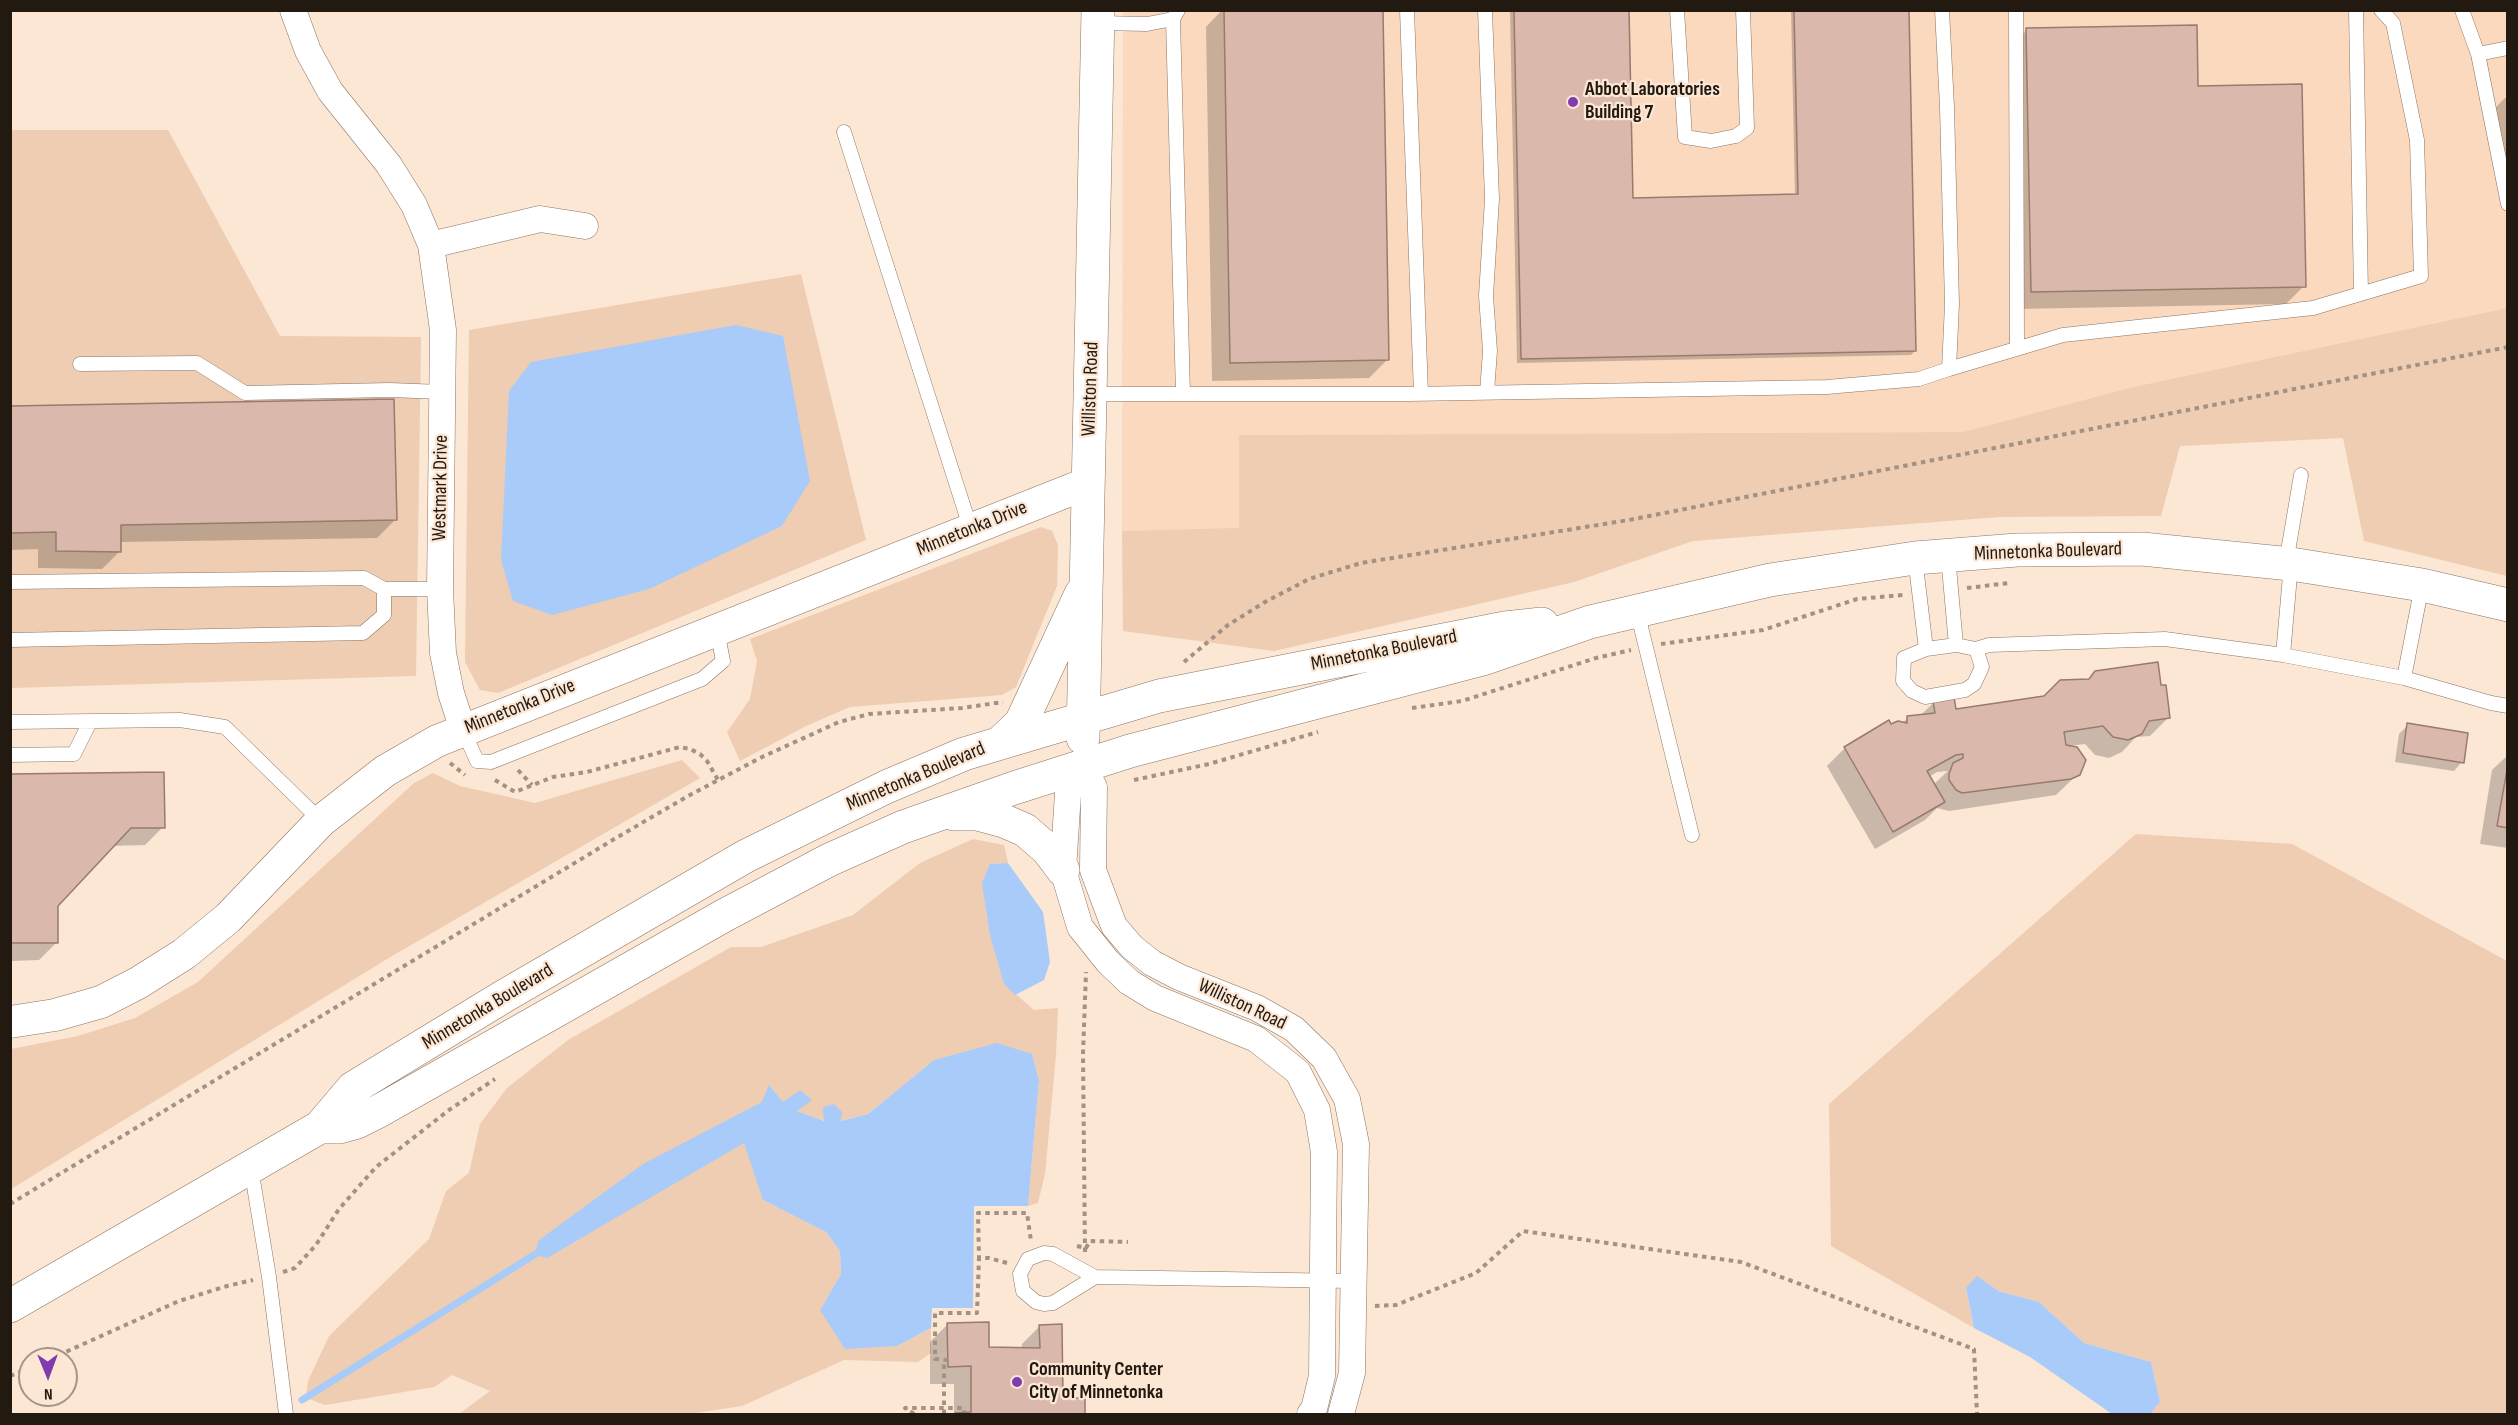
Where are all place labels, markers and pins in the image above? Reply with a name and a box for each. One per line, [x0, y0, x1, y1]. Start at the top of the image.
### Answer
place label: Abbot Laboratories Building 7 [1585, 78, 1720, 125]
marker: Abbot Laboratories Building 7 [1566, 95, 1580, 109]
place label: Community Center City of Minnetonka [1029, 1358, 1163, 1405]
marker: Community Center City of Minnetonka [1010, 1375, 1024, 1389]

